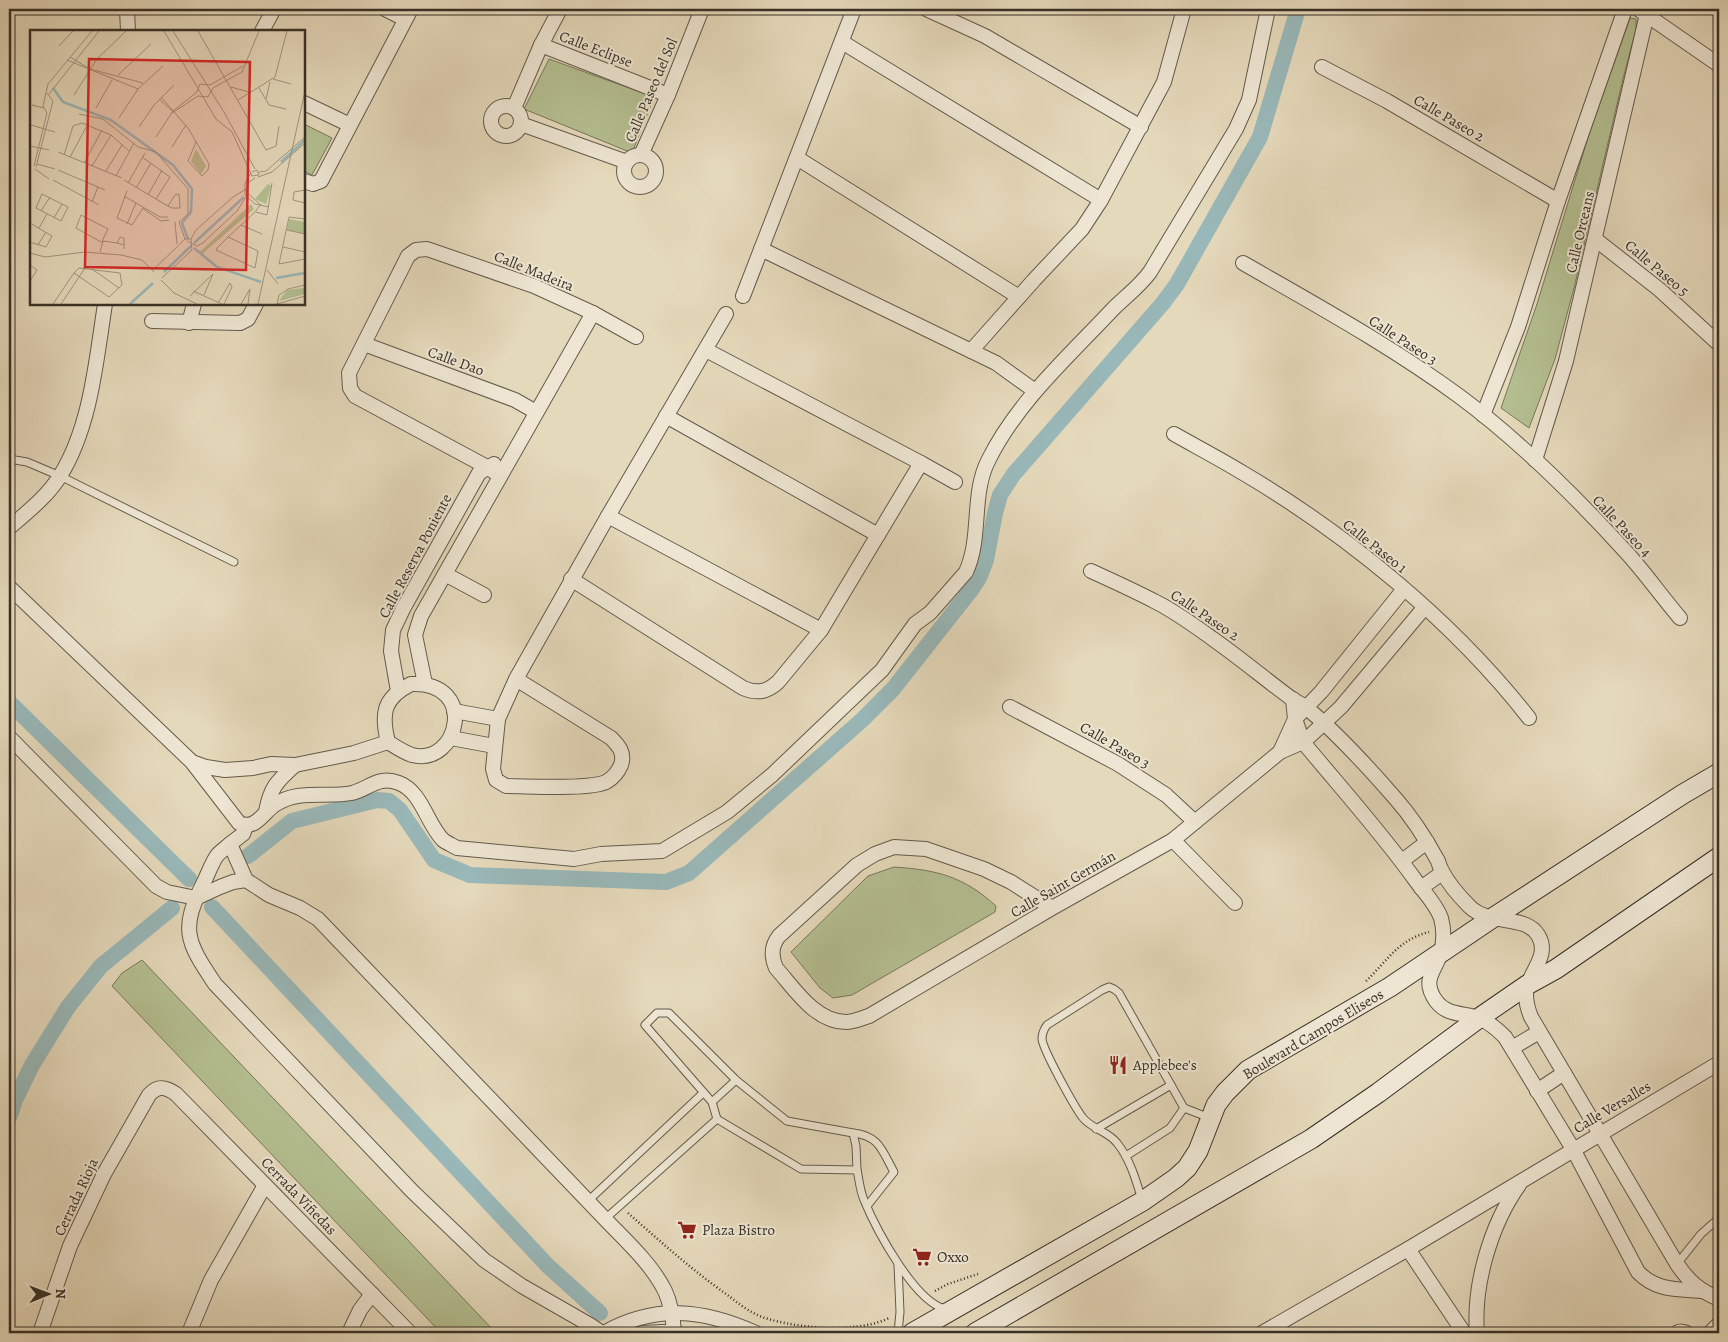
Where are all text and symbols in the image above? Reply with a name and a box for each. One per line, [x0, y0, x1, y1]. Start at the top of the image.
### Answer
street label: Calle Eclipse [557, 26, 636, 72]
inset map [30, 30, 305, 305]
street label: Calle Paseo del Sol [620, 34, 682, 145]
street label: Calle Paseo 2 [1410, 90, 1488, 146]
street label: Calle Orceans [1561, 189, 1599, 275]
street label: Calle Paseo 5 [1621, 235, 1693, 301]
street label: Calle Madeira [491, 246, 577, 296]
street label: Calle Paseo 3 [1365, 310, 1441, 370]
street label: Calle Dao [425, 342, 487, 380]
street label: Calle Reserva Poniente [374, 490, 456, 622]
street label: Calle Paseo 4 [1588, 491, 1656, 562]
street label: Calle Paseo 1 [1339, 515, 1411, 577]
street label: Calle Paseo 2 [1167, 585, 1243, 645]
street label: Calle Paseo 3 [1076, 717, 1154, 773]
street label: Calle Saint Germán [1007, 846, 1119, 922]
street label: Boulevard Campos Eliseos [1239, 984, 1387, 1084]
restaurant icon: Applebee's [1107, 1054, 1129, 1076]
place label: Applebee's [1132, 1055, 1197, 1075]
street label: Calle Versalles [1570, 1076, 1654, 1138]
street label: Cerrada Viñedas [257, 1153, 341, 1239]
street label: Cerrada Rioja [49, 1155, 103, 1239]
supermarket icon: Plaza Bistro [676, 1219, 698, 1241]
place label: Plaza Bistro [702, 1220, 775, 1240]
supermarket icon: Oxxo [911, 1246, 933, 1268]
place label: Oxxo [937, 1247, 969, 1267]
north arrow [22, 1270, 72, 1320]
text: N [51, 1289, 70, 1299]

